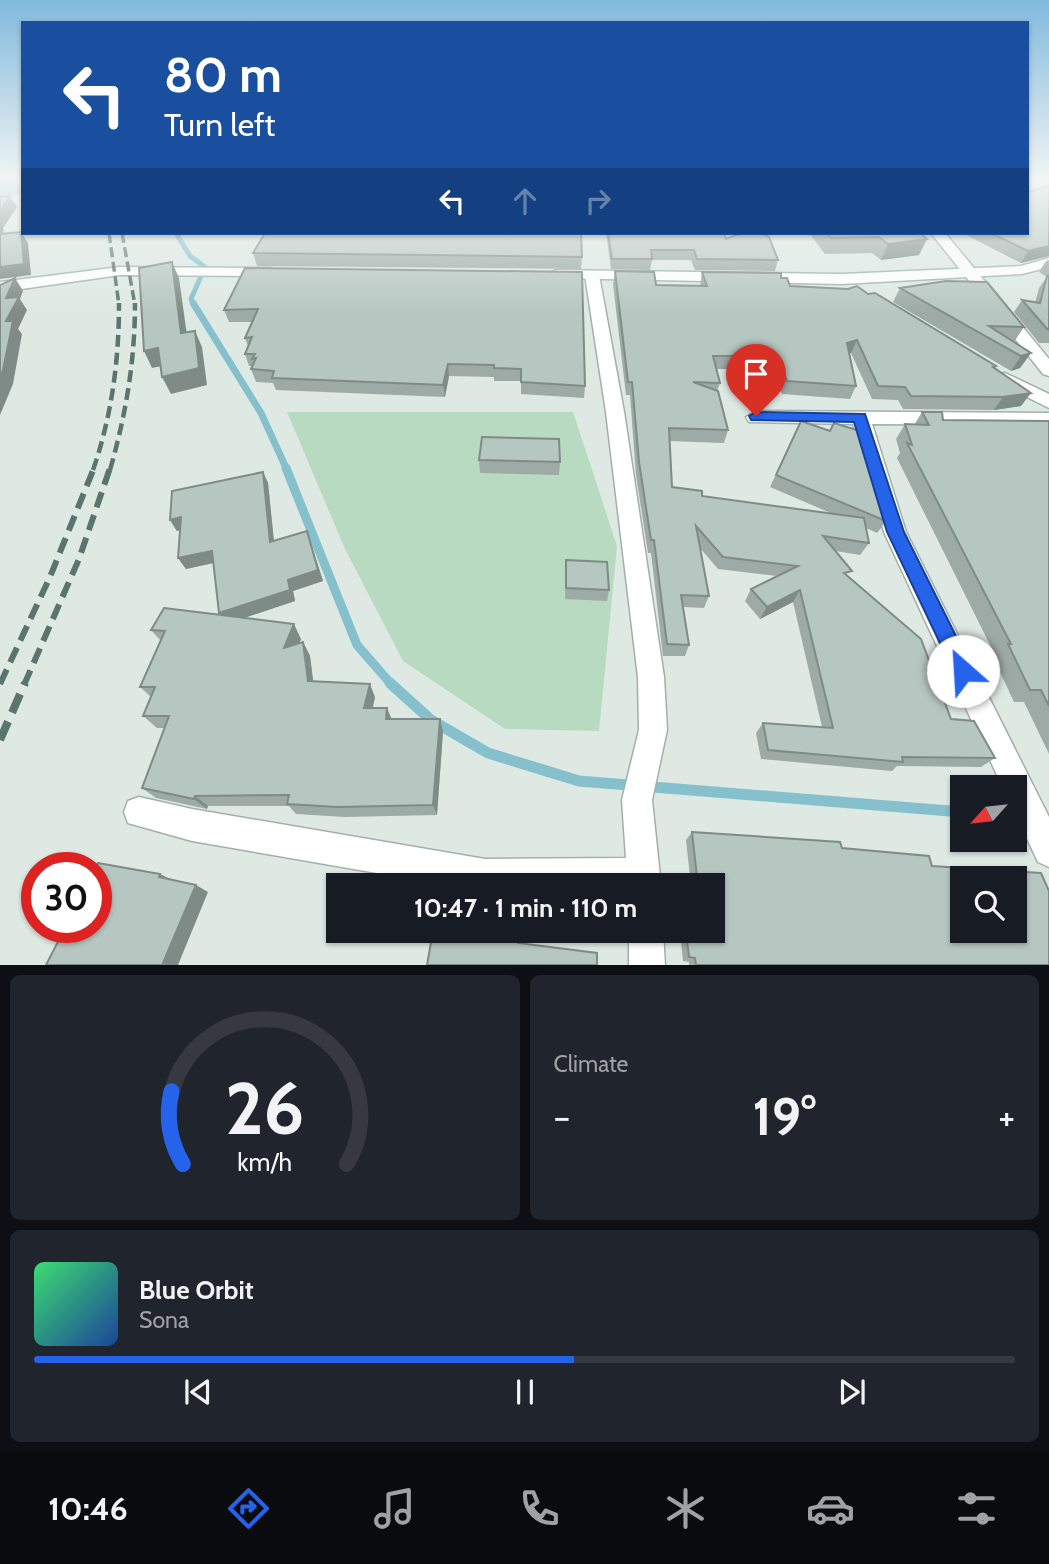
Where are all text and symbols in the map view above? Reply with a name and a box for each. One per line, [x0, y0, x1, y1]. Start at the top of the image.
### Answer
text: 80 m [164, 45, 282, 104]
icon: left [49, 49, 140, 140]
text: Turn left [164, 105, 275, 144]
icon: left [433, 182, 471, 220]
icon: ahead [506, 182, 544, 220]
icon: right [579, 182, 617, 220]
pin [726, 344, 786, 416]
icon: arrive [737, 355, 775, 393]
position arrow [926, 634, 1000, 708]
north arrow [950, 775, 1027, 852]
map controls [950, 775, 1027, 943]
speed limit sign: 30 [21, 852, 112, 943]
button: search [950, 866, 1027, 943]
text: 10:47 · 1 min · 110 m [414, 892, 637, 924]
text: Climate [554, 1050, 628, 1078]
text: 26 [225, 1064, 304, 1152]
text: 19° [753, 1085, 816, 1148]
text: − [554, 1093, 570, 1140]
text: + [998, 1093, 1015, 1140]
text: km/h [237, 1146, 292, 1176]
text: Blue Orbit [139, 1274, 254, 1306]
text: Sona [139, 1306, 189, 1334]
icon: previous [179, 1373, 217, 1411]
icon: pause [506, 1373, 544, 1411]
icon: next [833, 1373, 871, 1411]
icon: directions [224, 1484, 273, 1533]
icon: music [370, 1484, 419, 1533]
icon: phone [515, 1484, 564, 1533]
icon: climate [661, 1484, 710, 1533]
icon: car [806, 1484, 855, 1533]
icon: filters [952, 1484, 1001, 1533]
text: 10:46 [48, 1489, 128, 1528]

